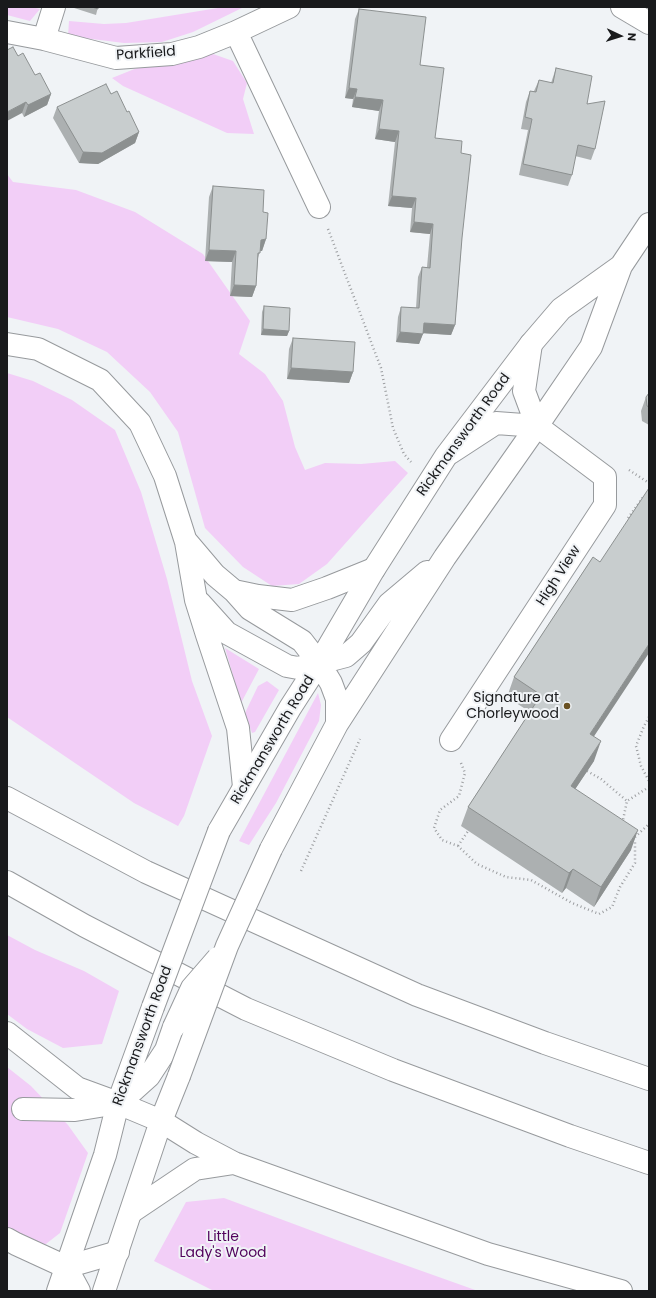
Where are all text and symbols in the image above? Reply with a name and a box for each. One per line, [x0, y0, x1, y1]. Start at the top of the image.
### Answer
north arrow [600, 16, 640, 56]
text: N [624, 32, 640, 42]
street label: Parkfield [116, 44, 176, 64]
street label: Rickmansworth Road [414, 370, 514, 500]
street label: High View [533, 543, 585, 609]
street label: Rickmansworth Road [228, 672, 318, 808]
place label: Signature at Chorleywood [466, 690, 559, 722]
marker: Signature at Chorleywood [562, 701, 572, 711]
street label: Rickmansworth Road [110, 964, 176, 1108]
park label: Little Lady's Wood [179, 1229, 267, 1262]

